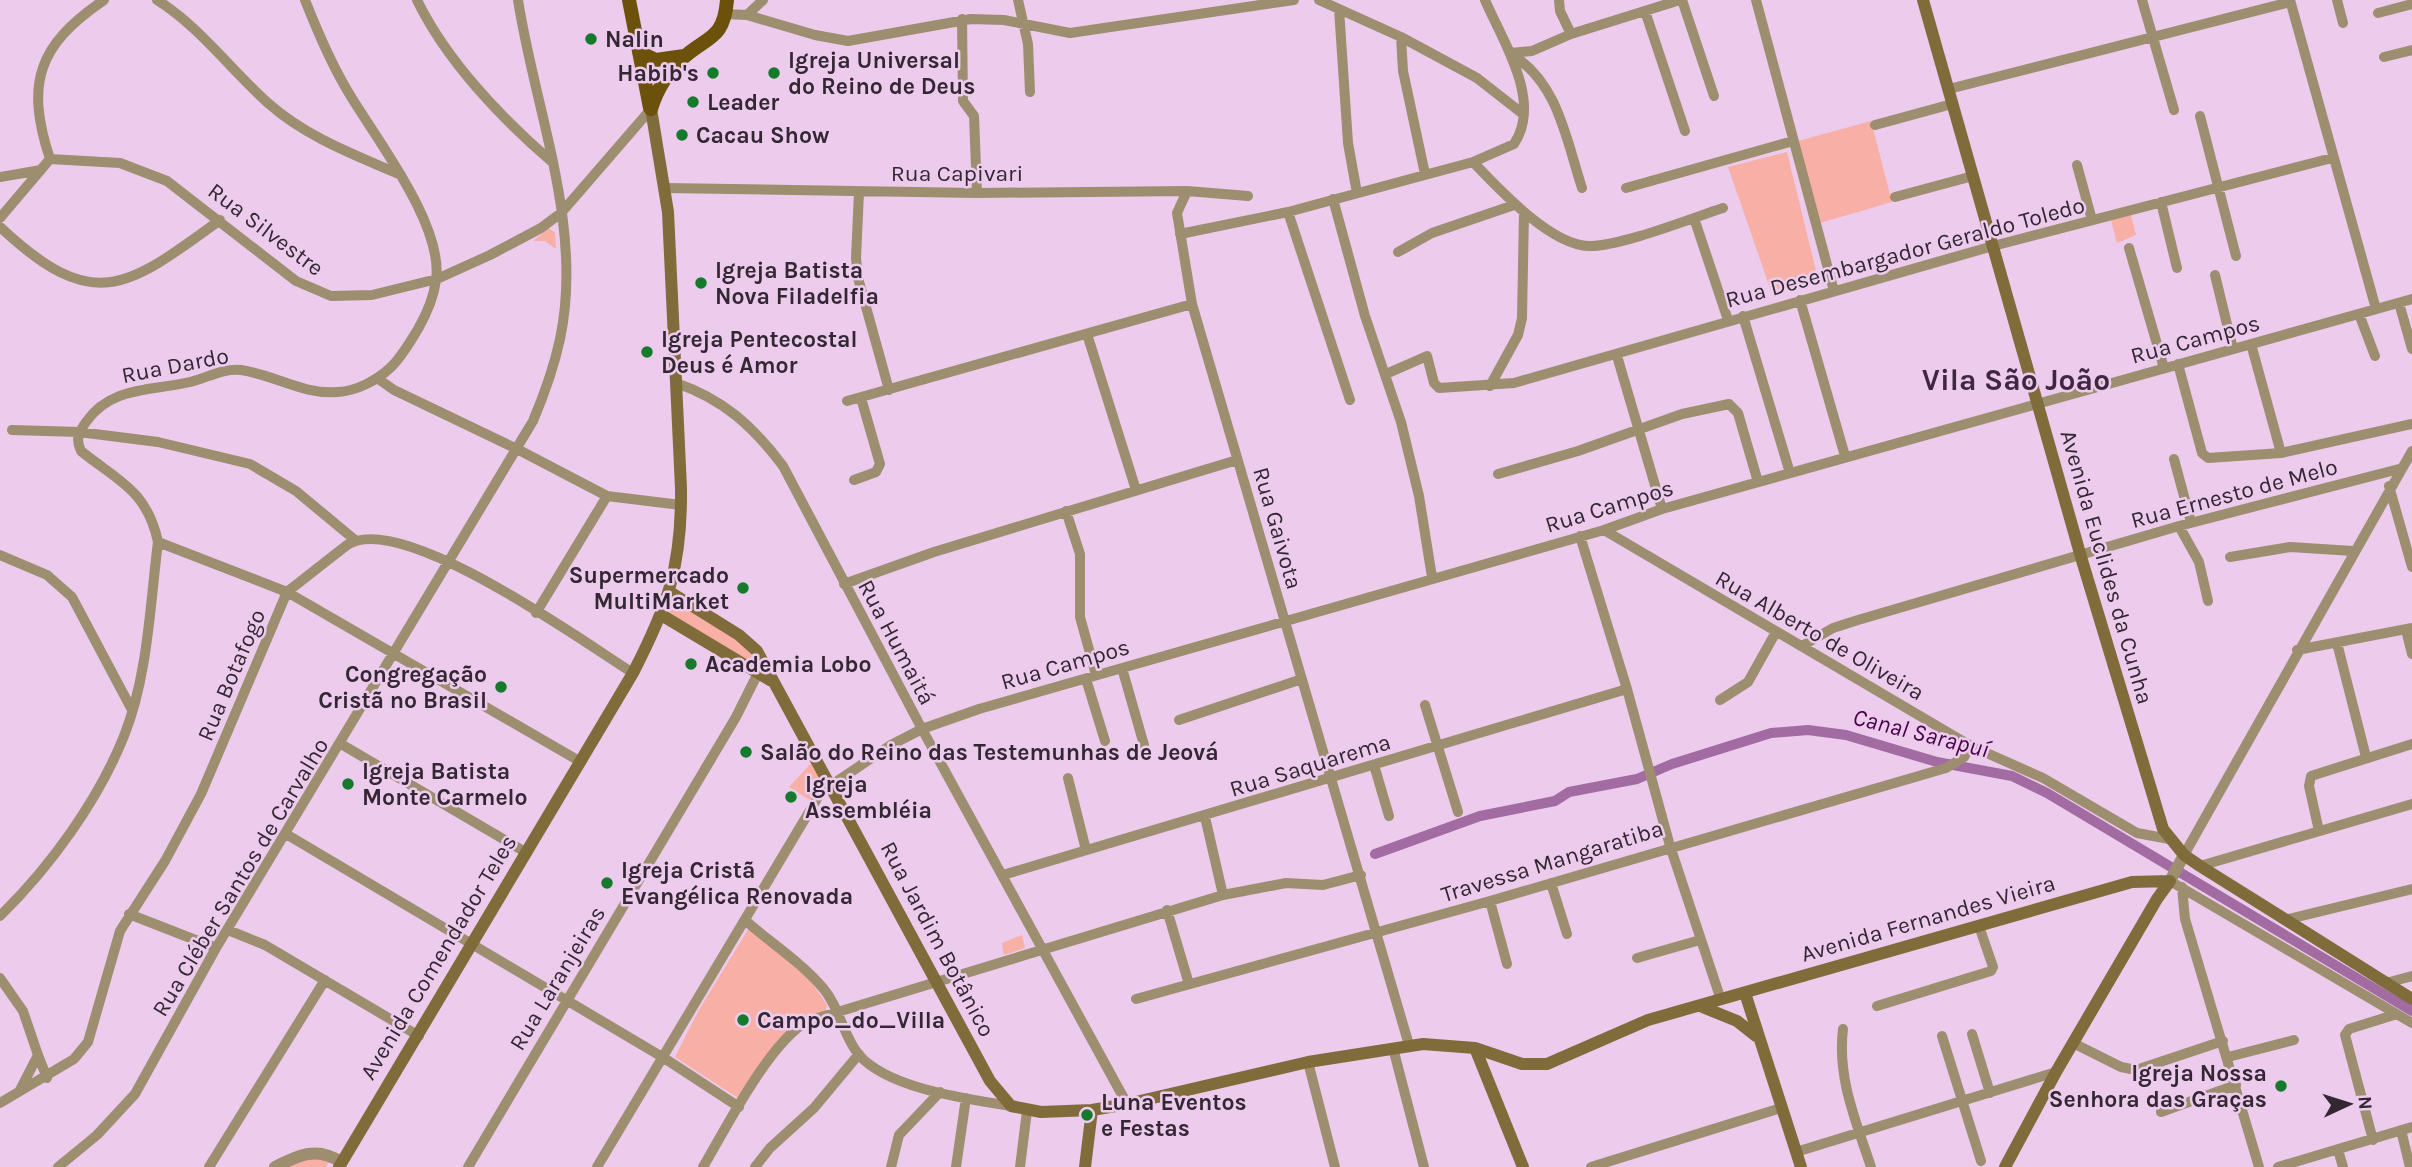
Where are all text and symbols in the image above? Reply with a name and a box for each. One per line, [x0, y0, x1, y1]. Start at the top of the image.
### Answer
place label: Nalin [605, 26, 664, 53]
marker: Nalin [583, 31, 599, 47]
place label: Igreja Universal do Reino de Deus [788, 47, 975, 100]
place label: Habib's [617, 60, 699, 87]
marker: Habib's [705, 65, 721, 81]
marker: Igreja Universal do Reino de Deus [766, 65, 782, 81]
place label: Leader [707, 89, 779, 116]
marker: Leader [685, 94, 701, 110]
place label: Cacau Show [696, 122, 830, 149]
marker: Cacau Show [674, 127, 690, 143]
street label: Rua Capivari [891, 160, 1023, 187]
street label: Rua Silvestre [203, 177, 329, 282]
street label: Rua Desembargador Geraldo Toledo [1723, 191, 2088, 314]
place label: Igreja Batista Nova Filadelfia [715, 257, 879, 310]
marker: Igreja Batista Nova Filadelfia [693, 275, 709, 291]
street label: Rua Campos [2128, 309, 2263, 370]
place label: Igreja Pentecostal Deus é Amor [661, 326, 858, 379]
street label: Rua Dardo [119, 342, 231, 389]
marker: Igreja Pentecostal Deus é Amor [639, 344, 655, 360]
district label: Vila São João [1922, 362, 2110, 398]
street label: Avenida Euclides da Cunha [2054, 427, 2159, 707]
street label: Rua Ernesto de Melo [2128, 453, 2341, 534]
street label: Rua Gaivota [1247, 464, 1308, 592]
street label: Rua Campos [1542, 474, 1676, 539]
place label: Supermercado MultiMarket [569, 562, 729, 615]
street label: Rua Alberto de Oliveira [1711, 565, 1929, 706]
street label: Rua Humaitá [852, 575, 941, 709]
marker: Supermercado MultiMarket [735, 580, 751, 596]
street label: Rua Botafogo [192, 605, 271, 745]
street label: Rua Campos [998, 633, 1133, 696]
place label: Academia Lobo [705, 651, 872, 678]
marker: Academia Lobo [683, 656, 699, 672]
place label: Congregação Cristã no Brasil [318, 661, 487, 714]
marker: Congregação Cristã no Brasil [493, 679, 509, 695]
water label: Canal Sarapuí [1850, 703, 1995, 764]
street label: Rua Saquarema [1226, 728, 1394, 803]
street label: Rua Cléber Santos de Carvalho [146, 733, 334, 1021]
place label: Salão do Reino das Testemunhas de Jeová [760, 739, 1219, 766]
marker: Salão do Reino das Testemunhas de Jeová [738, 744, 754, 760]
place label: Igreja Batista Monte Carmelo [362, 758, 528, 811]
place label: Igreja Assembléia [805, 771, 932, 824]
marker: Igreja Batista Monte Carmelo [340, 776, 356, 792]
marker: Igreja Assembléia [783, 789, 799, 805]
street label: Travessa Mangaratiba [1438, 815, 1667, 908]
street label: Avenida Comendador Teles [355, 830, 522, 1084]
street label: Rua Jardim Botânico [875, 837, 1000, 1041]
place label: Igreja Cristã Evangélica Renovada [621, 857, 853, 910]
street label: Avenida Fernandes Vieira [1798, 869, 2058, 968]
marker: Igreja Cristã Evangélica Renovada [599, 875, 615, 891]
street label: Rua Laranjeiras [504, 901, 611, 1055]
place label: Campo_do_Villa [757, 1007, 945, 1034]
marker: Campo_do_Villa [735, 1012, 751, 1028]
place label: Igreja Nossa Senhora das Graças [2049, 1060, 2267, 1113]
north arrow [2314, 1069, 2384, 1139]
marker: Igreja Nossa Senhora das Graças [2273, 1078, 2289, 1094]
place label: Luna Eventos e Festas [1101, 1089, 1247, 1142]
text: N [2354, 1095, 2376, 1110]
marker: Luna Eventos e Festas [1079, 1107, 1095, 1123]

